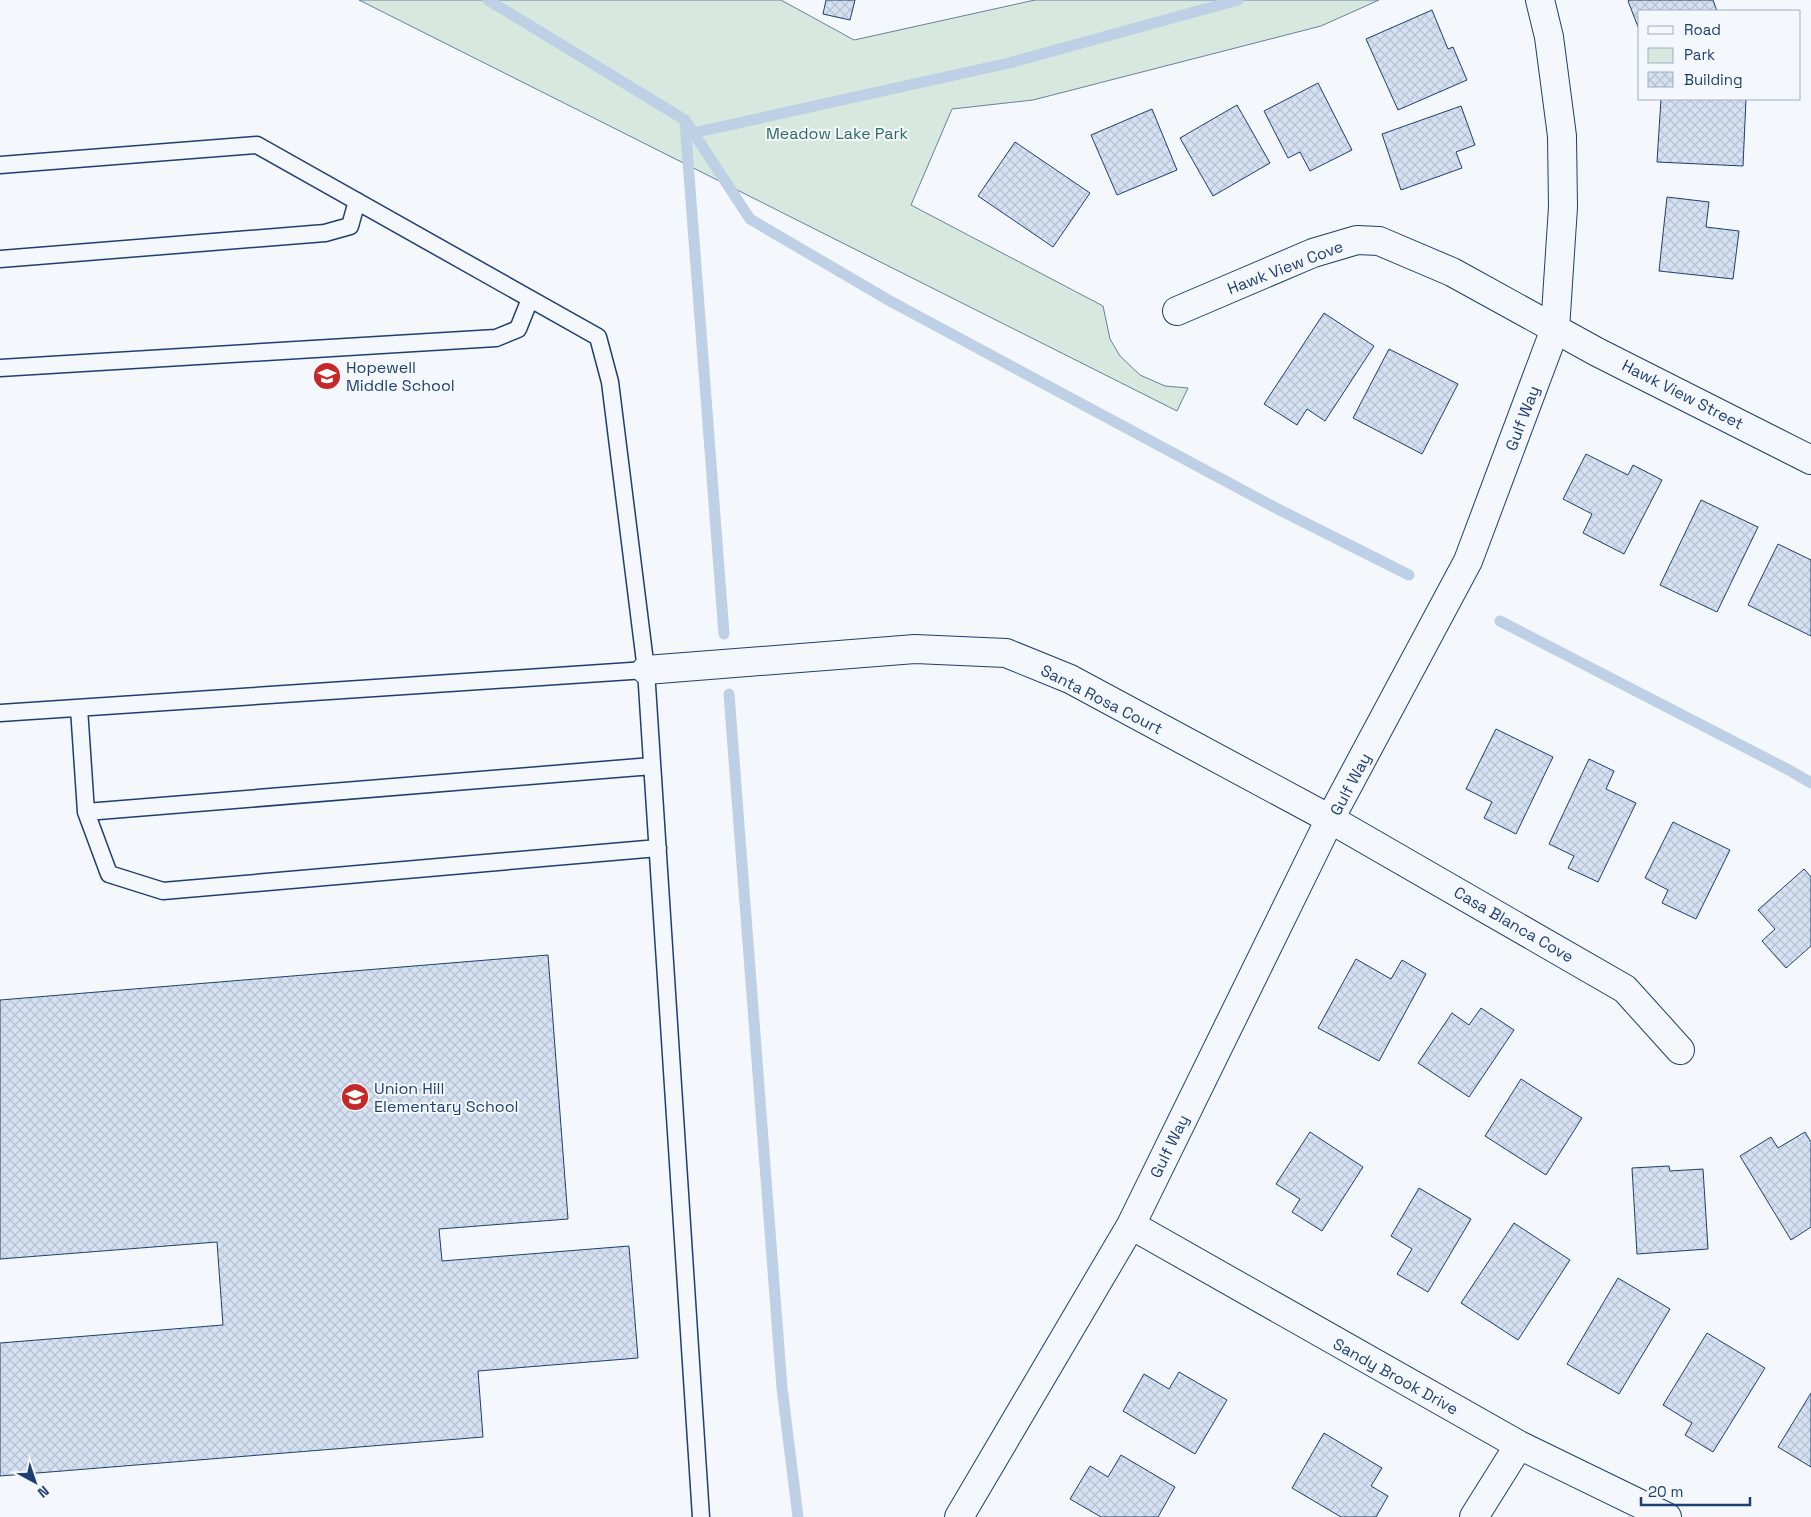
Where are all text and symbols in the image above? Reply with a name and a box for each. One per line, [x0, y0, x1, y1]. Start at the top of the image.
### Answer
legend [1638, 10, 1801, 100]
text: Road [1684, 20, 1721, 39]
text: Park [1684, 45, 1715, 64]
text: Building [1684, 70, 1743, 89]
park label: Meadow Lake Park [766, 123, 909, 144]
street label: Hawk View Cove [1224, 236, 1346, 299]
street label: Hawk View Street [1618, 355, 1747, 434]
place label: Hopewell Middle School [346, 357, 455, 396]
school or university icon: Hopewell Middle School [312, 361, 342, 391]
street label: Gulf Way [1500, 383, 1544, 454]
street label: Santa Rosa Court [1037, 660, 1166, 739]
street label: Gulf Way [1325, 749, 1376, 819]
street label: Casa Blanca Cove [1450, 882, 1577, 967]
place label: Union Hill Elementary School [374, 1078, 519, 1117]
school or university icon: Union Hill Elementary School [340, 1082, 370, 1112]
street label: Gulf Way [1145, 1111, 1194, 1181]
street label: Sandy Brook Drive [1329, 1333, 1462, 1420]
north arrow [10, 1457, 60, 1507]
scale bar [1641, 1474, 1750, 1506]
text: N [34, 1482, 53, 1502]
text: 20 m [1648, 1482, 1683, 1501]

